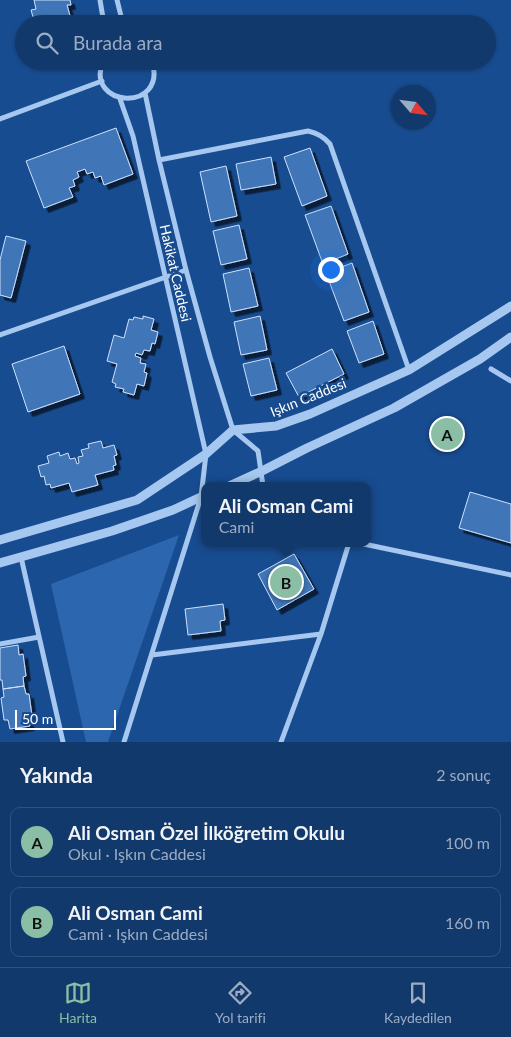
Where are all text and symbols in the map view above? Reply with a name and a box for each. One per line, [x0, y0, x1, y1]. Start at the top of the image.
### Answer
search box [15, 15, 496, 70]
icon: search [33, 29, 61, 57]
text: Burada ara [73, 31, 162, 54]
north arrow [391, 85, 436, 130]
street label: Hakikat Caddesi [157, 223, 195, 323]
your location [318, 257, 344, 283]
street label: Işkın Caddesi [268, 374, 348, 420]
pin: A [431, 415, 463, 453]
popup [201, 482, 371, 547]
text: Ali Osman Cami [219, 494, 353, 517]
text: Cami [219, 517, 254, 536]
pin: B [270, 563, 302, 601]
scale bar [15, 707, 116, 730]
text: 50 m [22, 710, 53, 727]
text: Yakında [20, 762, 93, 787]
text: 2 sonuç [436, 765, 491, 784]
text: Ali Osman Özel İlköğretim Okulu [68, 821, 345, 844]
text: A [31, 833, 43, 852]
text: 100 m [445, 833, 490, 852]
text: Okul · Işkın Caddesi [68, 844, 206, 863]
text: Ali Osman Cami [68, 901, 203, 924]
text: B [32, 913, 42, 932]
text: 160 m [445, 913, 490, 932]
text: Cami · Işkın Caddesi [68, 924, 208, 943]
tab: Harita [59, 979, 97, 1026]
tab: Yol tarifi [215, 979, 266, 1026]
tab: Kaydedilen [384, 979, 452, 1026]

